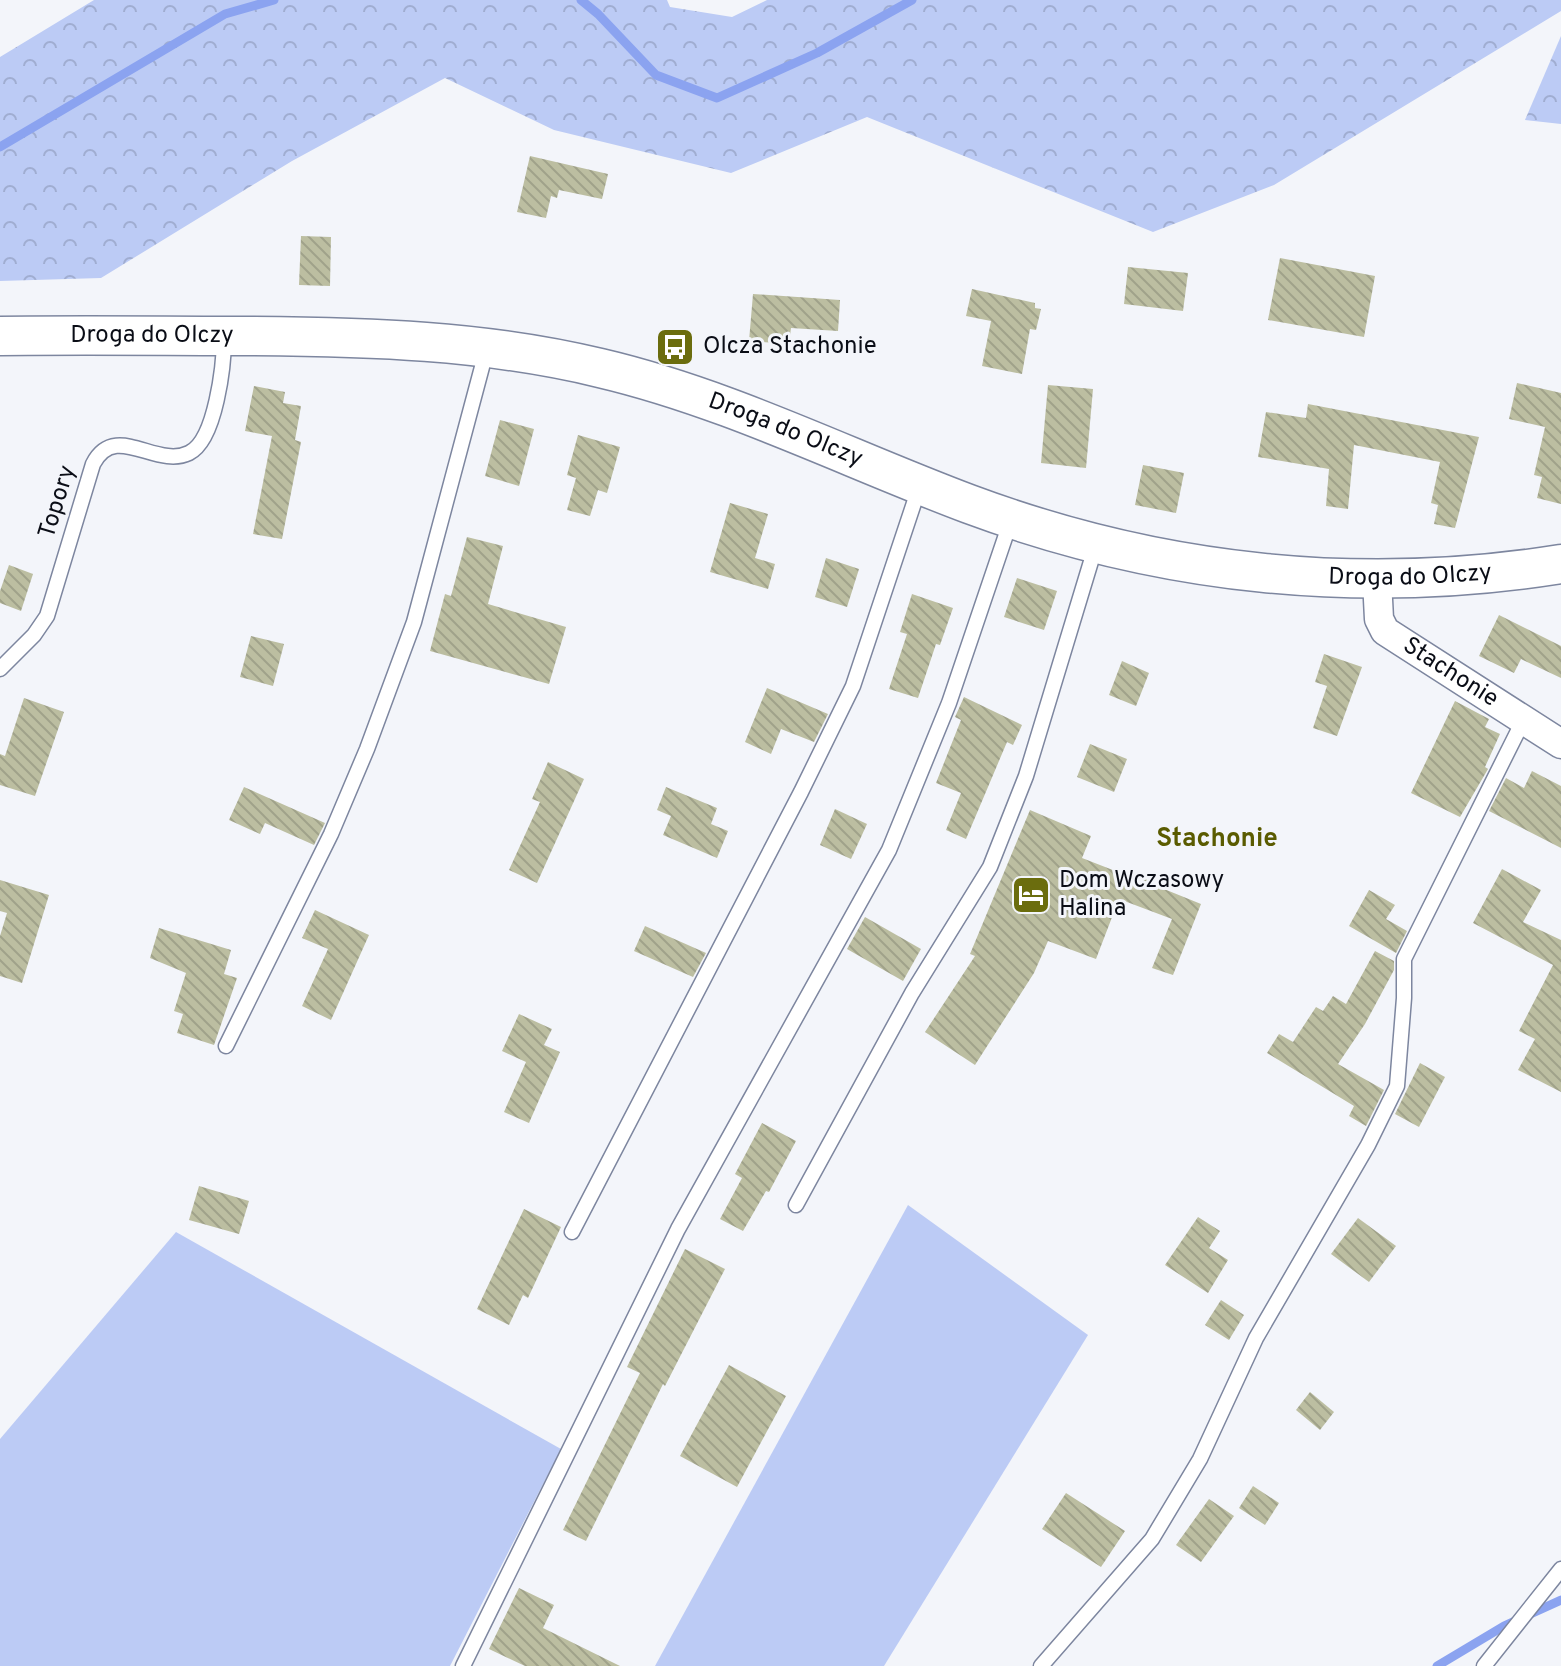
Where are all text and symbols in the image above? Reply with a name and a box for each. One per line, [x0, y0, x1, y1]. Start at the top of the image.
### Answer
street label: Droga do Olczy [70, 321, 234, 351]
bus stop icon: Olcza Stachonie [654, 326, 696, 368]
place label: Olcza Stachonie [703, 332, 877, 362]
street label: Droga do Olczy [704, 386, 867, 475]
street label: Topory [33, 462, 83, 542]
street label: Droga do Olczy [1328, 558, 1493, 594]
street label: Stachonie [1397, 631, 1504, 715]
district label: Stachonie [1156, 823, 1278, 856]
place label: Dom Wczasowy Halina [1059, 866, 1224, 924]
hotel icon: Dom Wczasowy Halina [1010, 874, 1052, 916]

